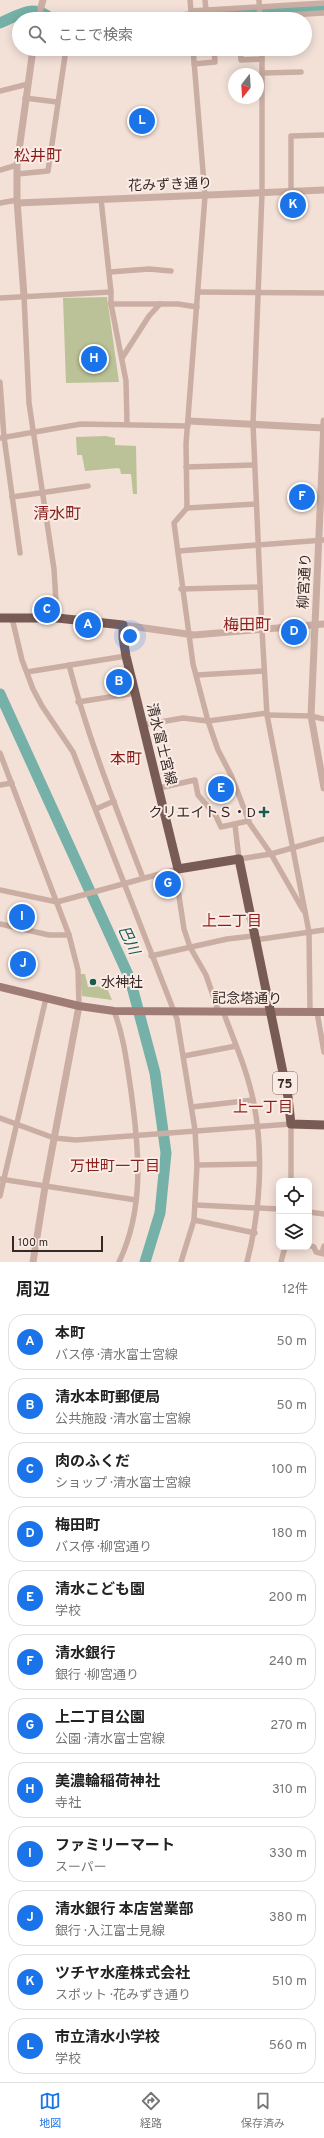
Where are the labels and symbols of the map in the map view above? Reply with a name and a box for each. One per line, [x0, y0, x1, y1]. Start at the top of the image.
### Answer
north arrow [228, 68, 264, 104]
pin: L [129, 106, 155, 136]
district label: 松井町 [14, 147, 62, 167]
street label: 花みずき通り [128, 176, 212, 195]
pin: K [280, 190, 306, 220]
pin: H [81, 344, 107, 374]
pin: F [289, 482, 315, 512]
district label: 清水町 [33, 505, 81, 525]
street label: 柳宮通り [295, 553, 315, 609]
pin: C [34, 595, 60, 625]
pin: A [75, 610, 101, 640]
district label: 梅田町 [223, 616, 271, 636]
pin: D [281, 617, 307, 647]
your location [120, 626, 140, 646]
pin: B [106, 667, 132, 697]
street label: 清水富士宮線 [142, 702, 179, 787]
district label: 本町 [110, 750, 142, 770]
pin: E [208, 774, 234, 804]
place label: クリエイトＳ・D [148, 805, 256, 822]
marker: クリエイトＳ・D [259, 807, 269, 817]
pin: G [155, 869, 181, 899]
pin: I [9, 902, 35, 932]
district label: 上二丁目 [202, 913, 262, 932]
water label: 巴川 [113, 923, 143, 960]
pin: J [10, 949, 36, 979]
place label: 水神社 [101, 975, 143, 992]
marker: 水神社 [88, 977, 98, 987]
street label: 記念塔通り [212, 990, 282, 1009]
road number: 75 [273, 1072, 297, 1094]
district label: 上一丁目 [233, 1099, 293, 1118]
district label: 万世町一丁目 [70, 1158, 160, 1177]
scale bar [12, 1234, 103, 1253]

